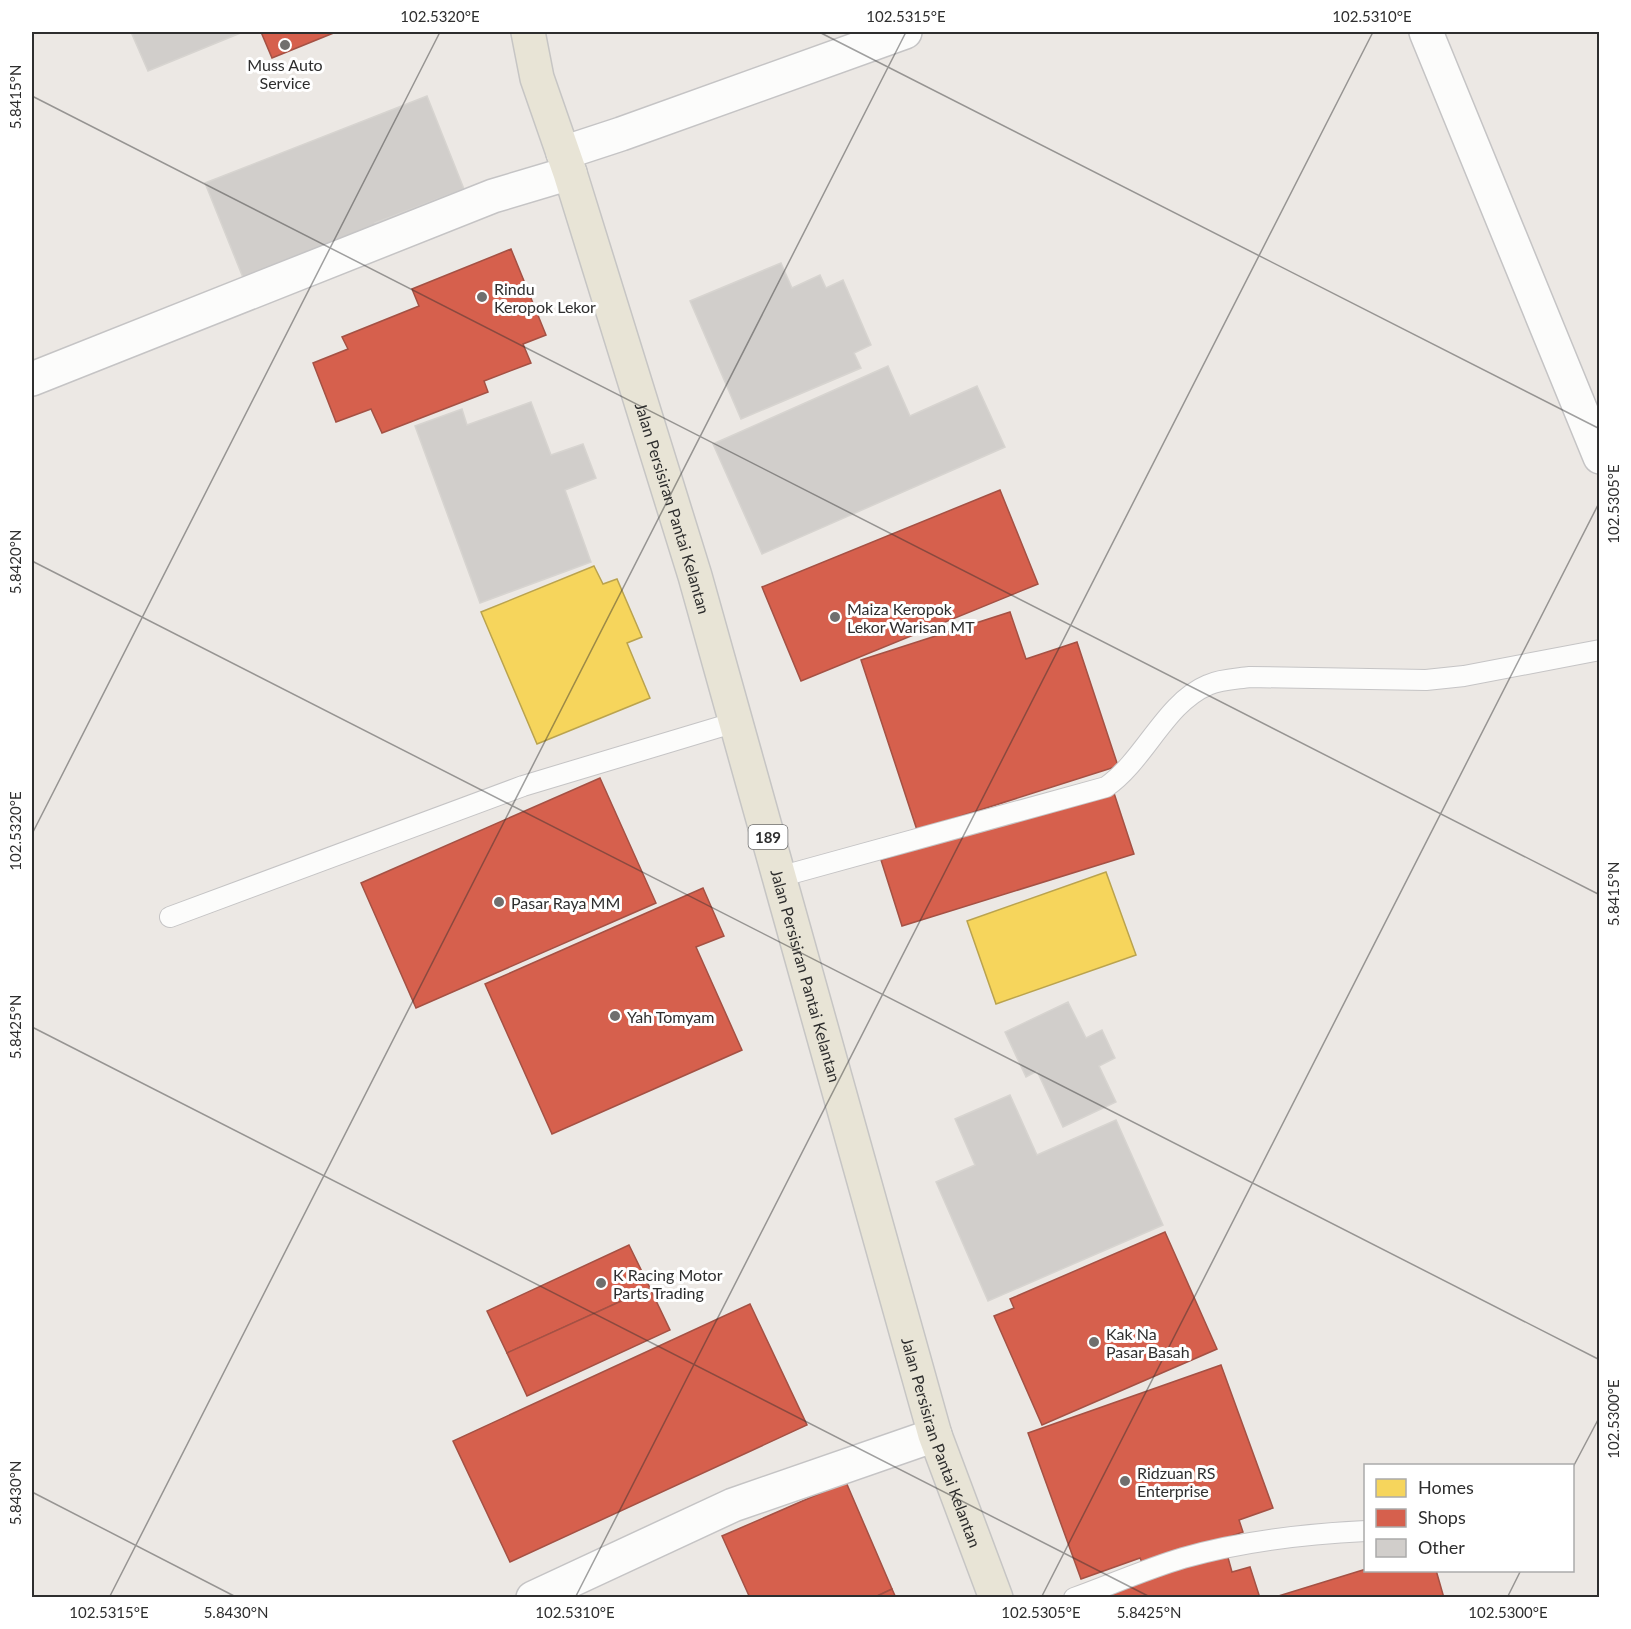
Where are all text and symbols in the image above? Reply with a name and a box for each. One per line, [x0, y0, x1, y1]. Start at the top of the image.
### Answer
text: 102.5320°E [400, 7, 480, 25]
text: 102.5315°E [866, 7, 946, 25]
text: 102.5310°E [1332, 7, 1412, 25]
marker: Muss Auto Service [278, 38, 292, 52]
place label: Muss Auto Service [247, 55, 323, 92]
text: 5.8415°N [6, 65, 24, 129]
place label: Rindu Keropok Lekor [494, 279, 596, 316]
marker: Rindu Keropok Lekor [475, 290, 489, 304]
street label: Jalan Persisiran Pantai Kelantan [632, 400, 715, 616]
text: 102.5305°E [1604, 464, 1622, 544]
text: 5.8420°N [6, 530, 24, 594]
place label: Maiza Keropok Lekor Warisan MT [847, 599, 975, 636]
marker: Maiza Keropok Lekor Warisan MT [828, 610, 842, 624]
text: 102.5320°E [6, 791, 24, 871]
road number: 189 [748, 825, 788, 849]
text: 5.8415°N [1604, 862, 1622, 926]
street label: Jalan Persisiran Pantai Kelantan [768, 867, 845, 1084]
place label: Pasar Raya MM [511, 893, 620, 912]
marker: Pasar Raya MM [492, 895, 506, 909]
text: 5.8425°N [6, 995, 24, 1059]
place label: Yah Tomyam [627, 1007, 714, 1026]
marker: Yah Tomyam [608, 1009, 622, 1023]
place label: K Racing Motor Parts Trading [613, 1265, 723, 1302]
marker: K Racing Motor Parts Trading [594, 1276, 608, 1290]
place label: Kak Na Pasar Basah [1106, 1324, 1190, 1361]
street label: Jalan Persisiran Pantai Kelantan [899, 1335, 986, 1550]
marker: Kak Na Pasar Basah [1087, 1335, 1101, 1349]
text: 102.5300°E [1604, 1379, 1622, 1459]
text: 5.8430°N [6, 1461, 24, 1525]
place label: Ridzuan RS Enterprise [1137, 1463, 1216, 1500]
legend [1364, 1464, 1574, 1572]
marker: Ridzuan RS Enterprise [1118, 1474, 1132, 1488]
text: Homes [1418, 1476, 1474, 1498]
text: Shops [1418, 1506, 1466, 1528]
text: Other [1418, 1536, 1465, 1558]
text: 102.5315°E [69, 1603, 149, 1621]
text: 5.8430°N [204, 1603, 268, 1621]
text: 102.5310°E [535, 1603, 615, 1621]
text: 102.5305°E [1001, 1603, 1081, 1621]
text: 5.8425°N [1117, 1603, 1181, 1621]
text: 102.5300°E [1468, 1603, 1548, 1621]

